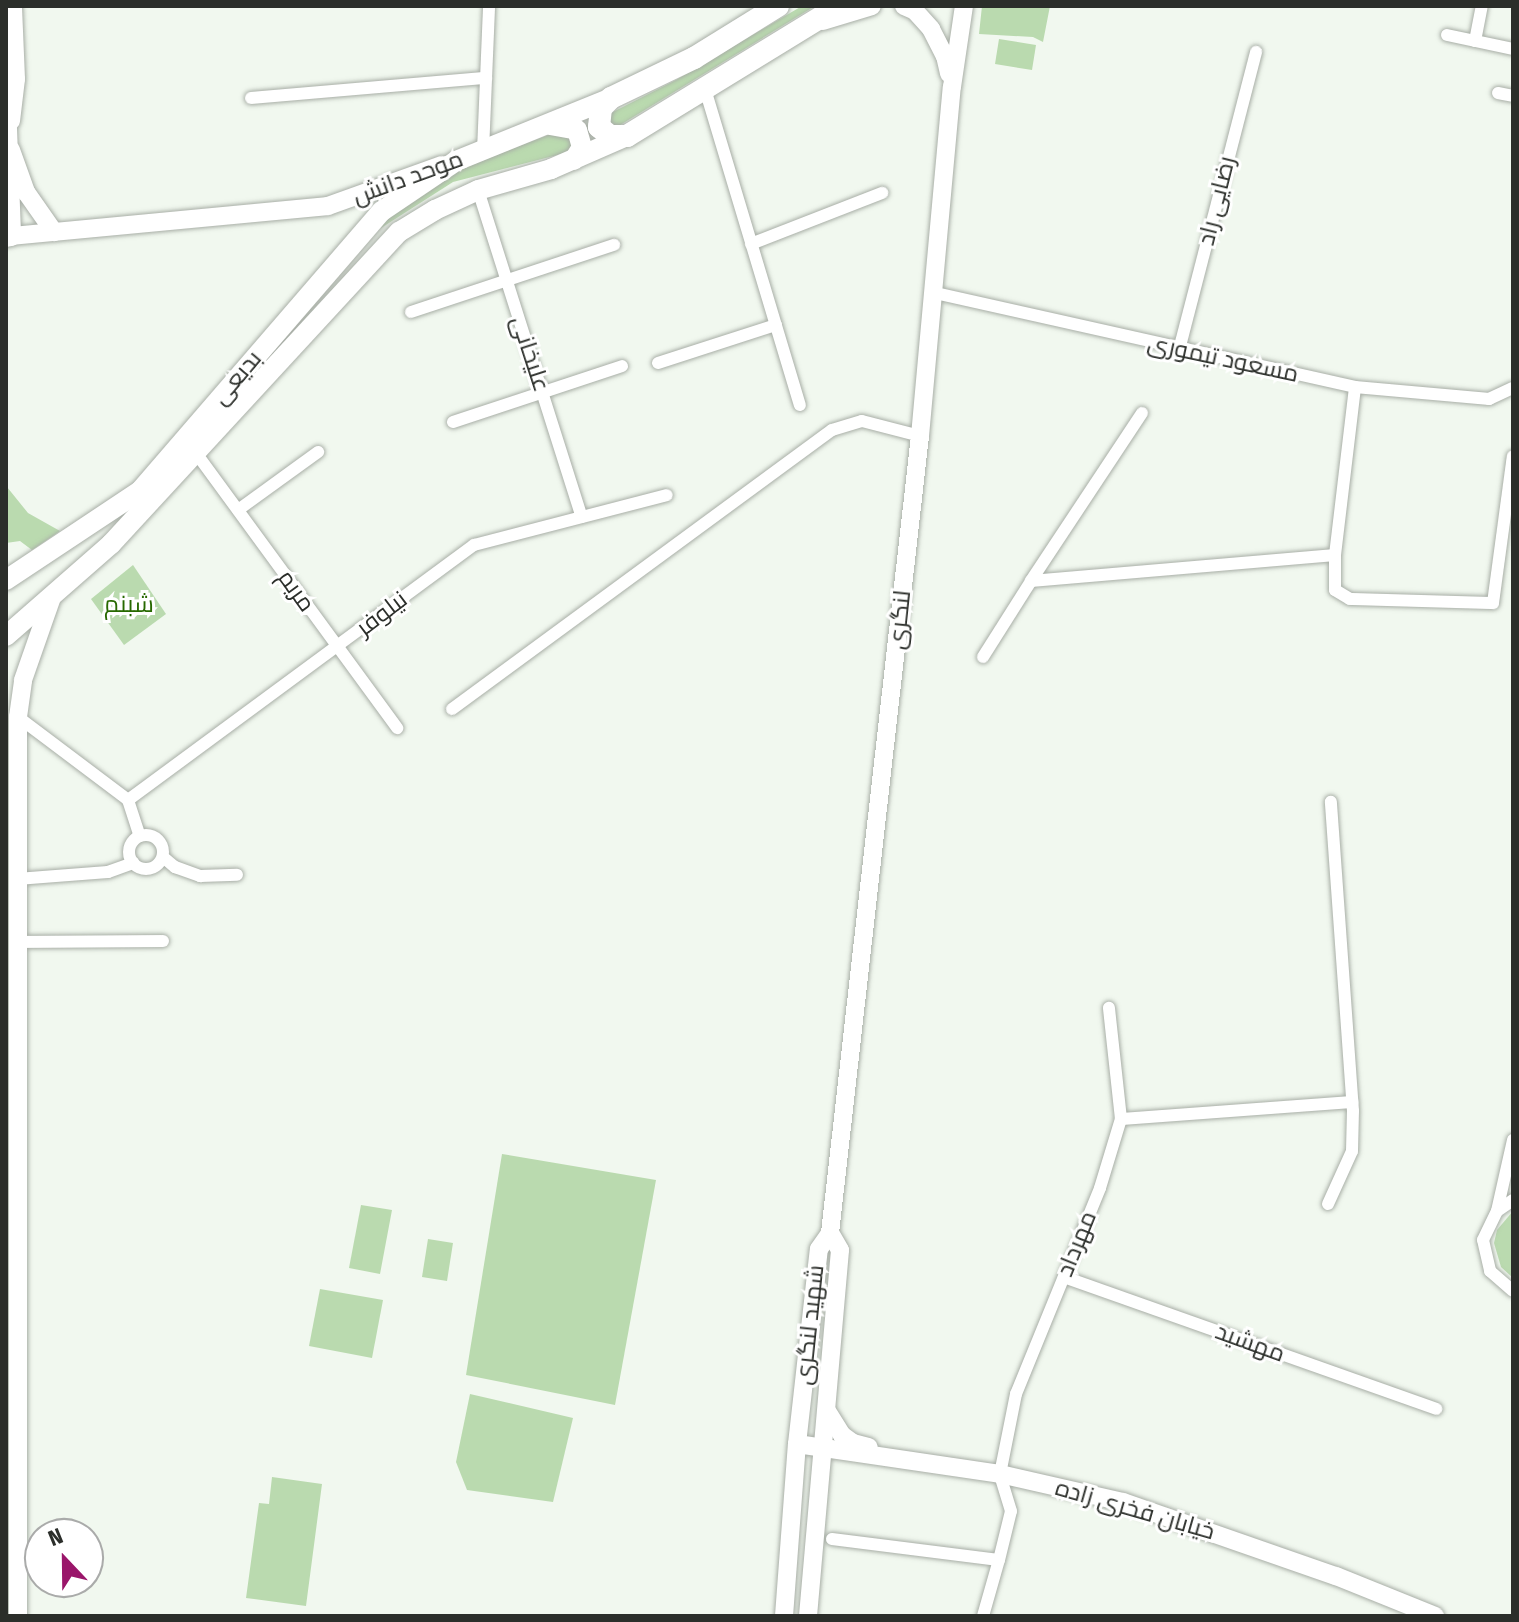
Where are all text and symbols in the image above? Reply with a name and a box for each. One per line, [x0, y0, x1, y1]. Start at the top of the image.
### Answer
street label: موحد دانش [349, 145, 467, 211]
street label: رضایی راد [1192, 154, 1242, 248]
street label: علیخانی [504, 313, 556, 395]
street label: مسعود تیموری [1145, 329, 1301, 389]
street label: بدیعی [206, 345, 268, 411]
street label: مریم [271, 564, 321, 618]
street label: نیلوفر [351, 586, 413, 642]
street label: لنگری [883, 589, 917, 651]
park label: شبنم [104, 591, 154, 619]
street label: مهرداد [1051, 1207, 1103, 1281]
street label: شهید لنگری [789, 1264, 831, 1386]
street label: مهشید [1211, 1317, 1289, 1369]
street label: خیابان فخری زاده [1052, 1474, 1218, 1546]
north arrow [24, 1518, 104, 1598]
text: N [44, 1522, 67, 1552]

